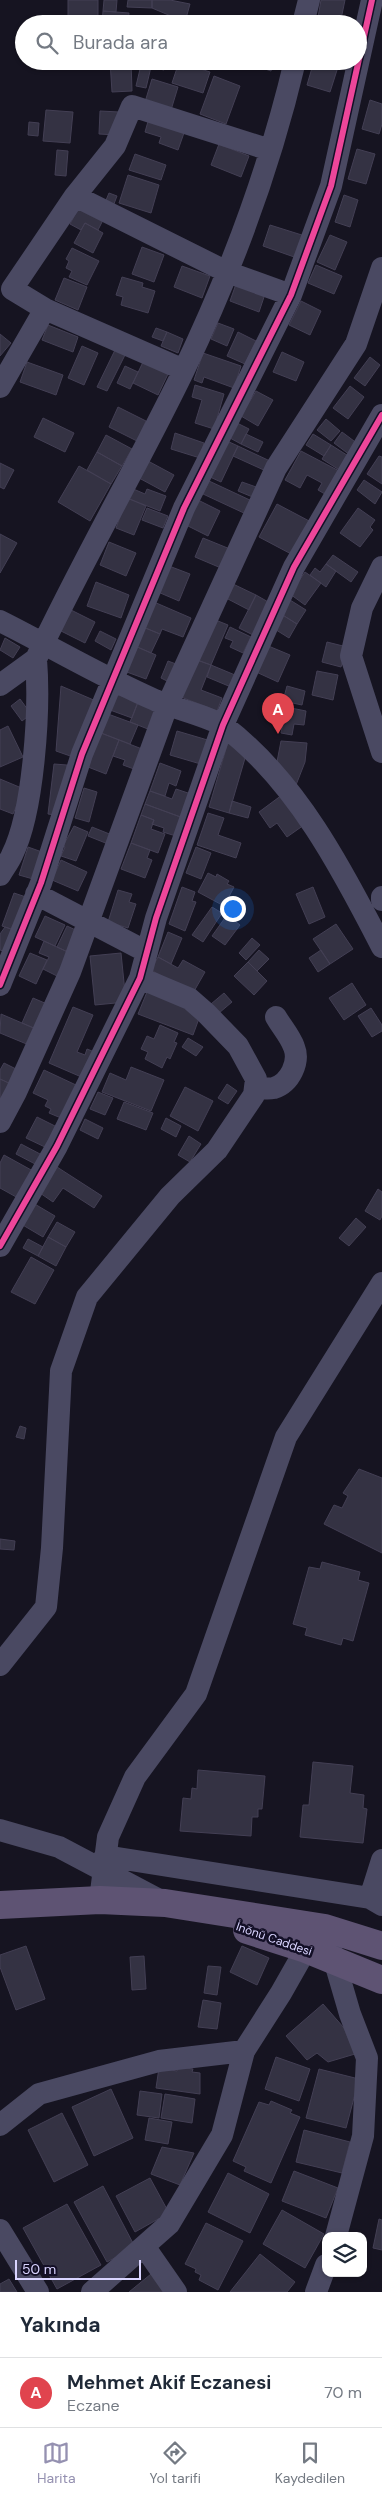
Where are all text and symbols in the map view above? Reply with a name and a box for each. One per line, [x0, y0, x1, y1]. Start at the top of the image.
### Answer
search box [15, 15, 367, 70]
icon: search [33, 29, 61, 57]
text: Burada ara [73, 30, 168, 55]
pin: A [262, 693, 294, 734]
your location [220, 896, 246, 922]
street label: İnönü Caddesi [234, 1918, 314, 1960]
map controls [322, 2232, 367, 2277]
button: layers [322, 2232, 367, 2277]
scale bar [15, 2257, 141, 2280]
text: 50 m [22, 2260, 56, 2278]
text: Yakında [20, 2311, 101, 2339]
text: Mehmet Akif Eczanesi [67, 2370, 271, 2395]
text: A [30, 2382, 42, 2403]
text: 70 m [324, 2382, 362, 2403]
text: Eczane [67, 2395, 120, 2416]
tab: Harita [37, 2439, 76, 2487]
tab: Yol tarifi [150, 2439, 201, 2487]
tab: Kaydedilen [275, 2439, 345, 2487]

